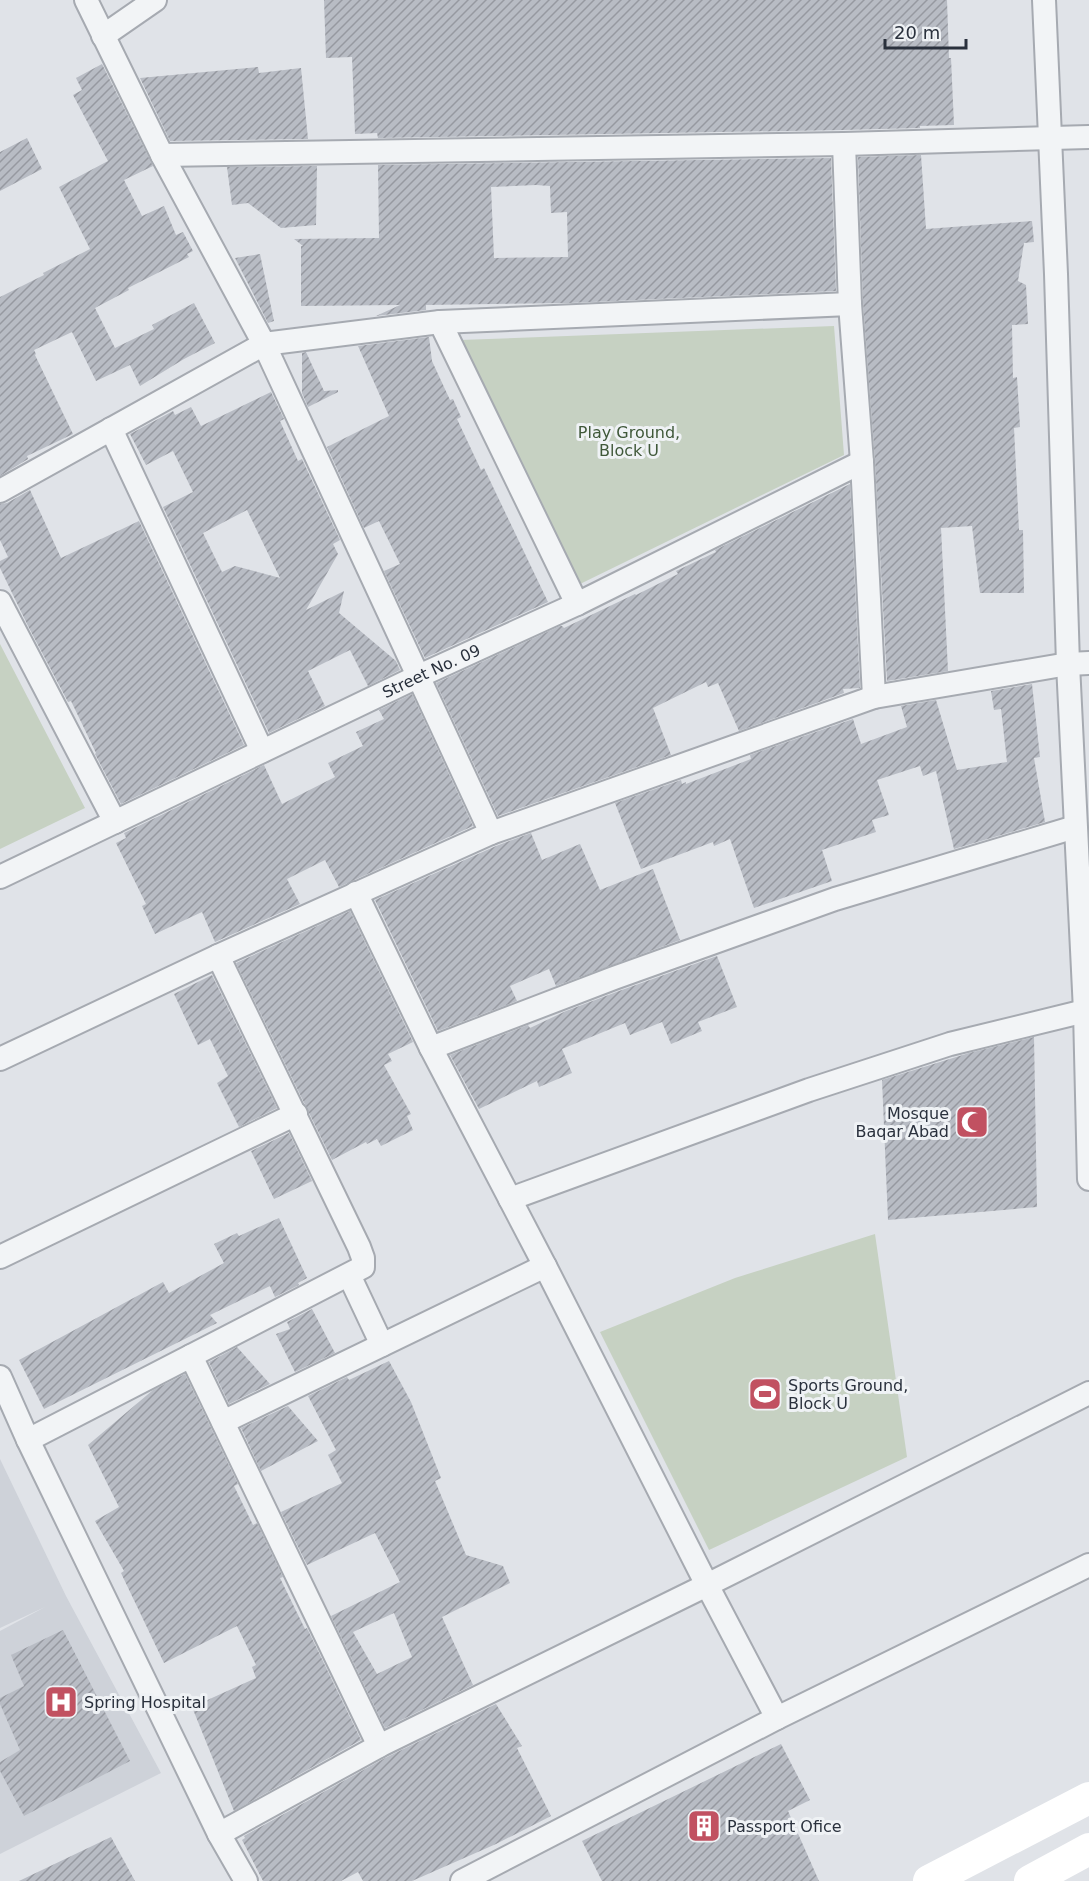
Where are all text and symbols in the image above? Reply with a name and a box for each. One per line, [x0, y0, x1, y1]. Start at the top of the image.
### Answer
scale bar [885, 12, 966, 50]
text: 20 m [894, 22, 940, 43]
park label: Play Ground, Block U [578, 423, 680, 460]
street label: Street No. 09 [379, 640, 483, 702]
place label: Mosque Baqar Abad [856, 1104, 949, 1141]
mosque icon: Mosque Baqar Abad [954, 1104, 990, 1140]
sports icon: Sports Ground, Block U [747, 1376, 783, 1412]
place label: Sports Ground, Block U [788, 1376, 908, 1413]
hospital icon: Spring Hospital [43, 1684, 79, 1720]
place label: Spring Hospital [84, 1693, 206, 1712]
building icon: Passport Ofice [686, 1808, 722, 1844]
place label: Passport Ofice [727, 1817, 842, 1836]

